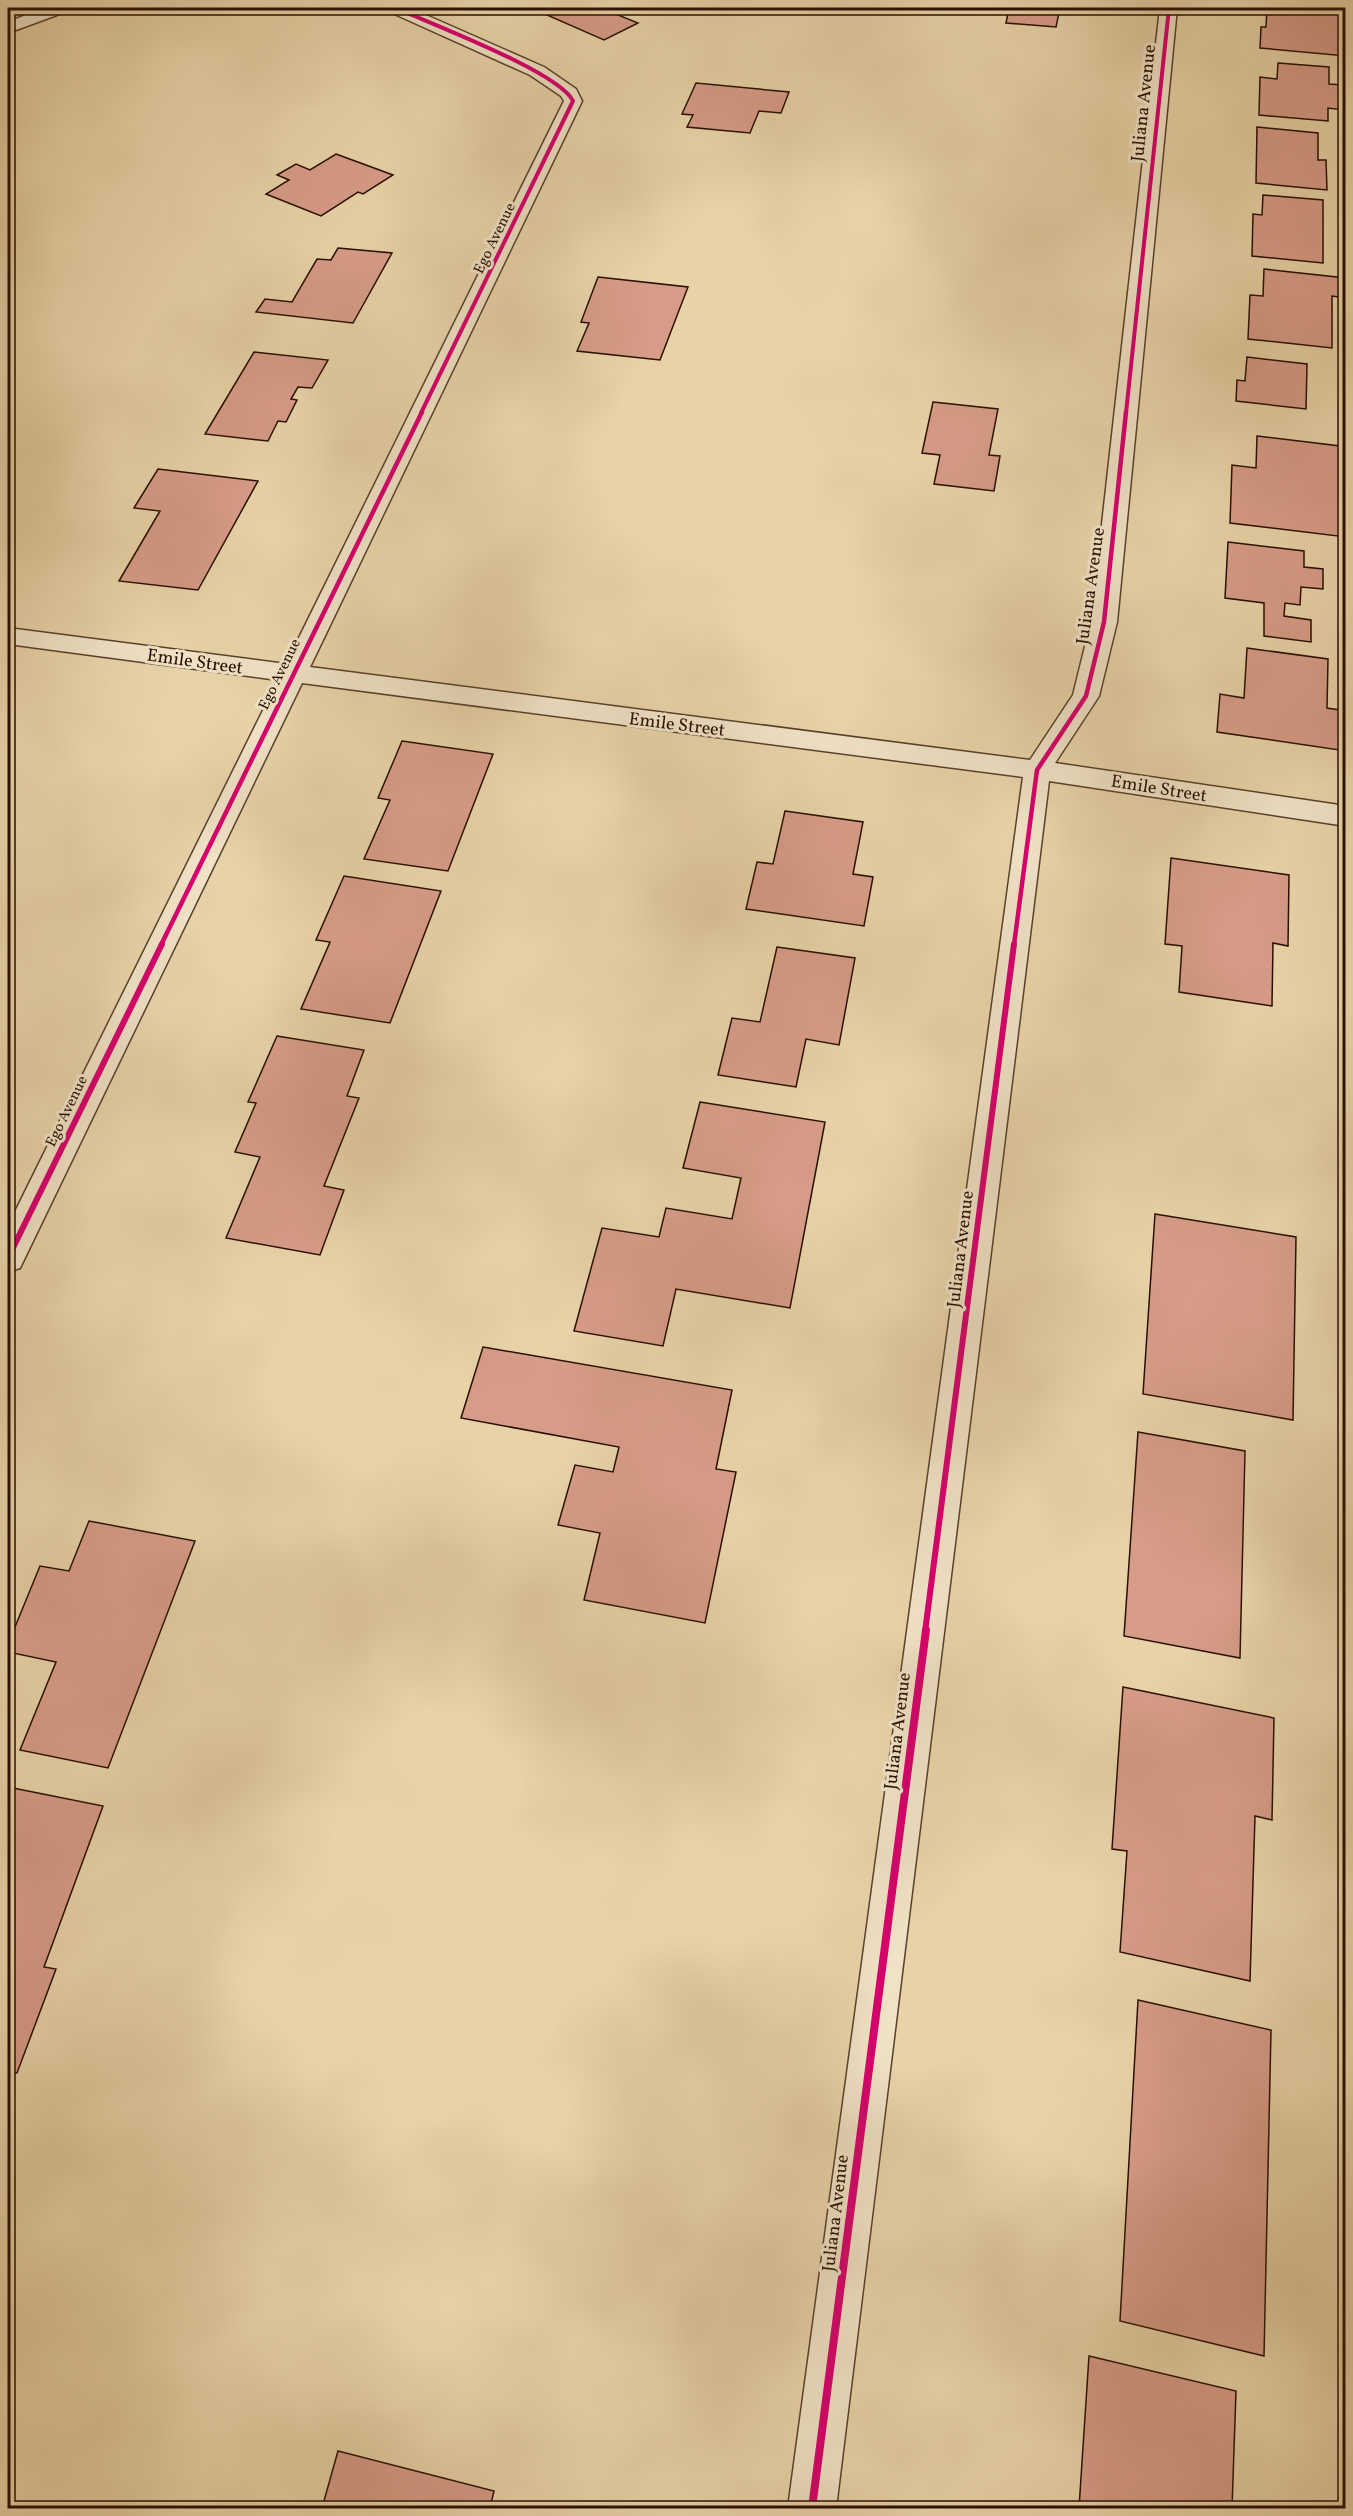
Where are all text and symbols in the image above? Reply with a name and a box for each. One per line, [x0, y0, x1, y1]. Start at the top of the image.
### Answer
street label: Juliana Avenue [1126, 43, 1163, 163]
street label: Ego Avenue [469, 200, 522, 278]
street label: Juliana Avenue [1071, 526, 1112, 646]
street label: Ego Avenue [254, 636, 307, 714]
street label: Emile Street [145, 643, 244, 682]
street label: Emile Street [627, 707, 726, 744]
street label: Emile Street [1109, 770, 1209, 809]
street label: Ego Avenue [41, 1073, 94, 1151]
street label: Juliana Avenue [942, 1189, 981, 1309]
street label: Juliana Avenue [879, 1671, 918, 1791]
street label: Juliana Avenue [817, 2153, 856, 2273]

